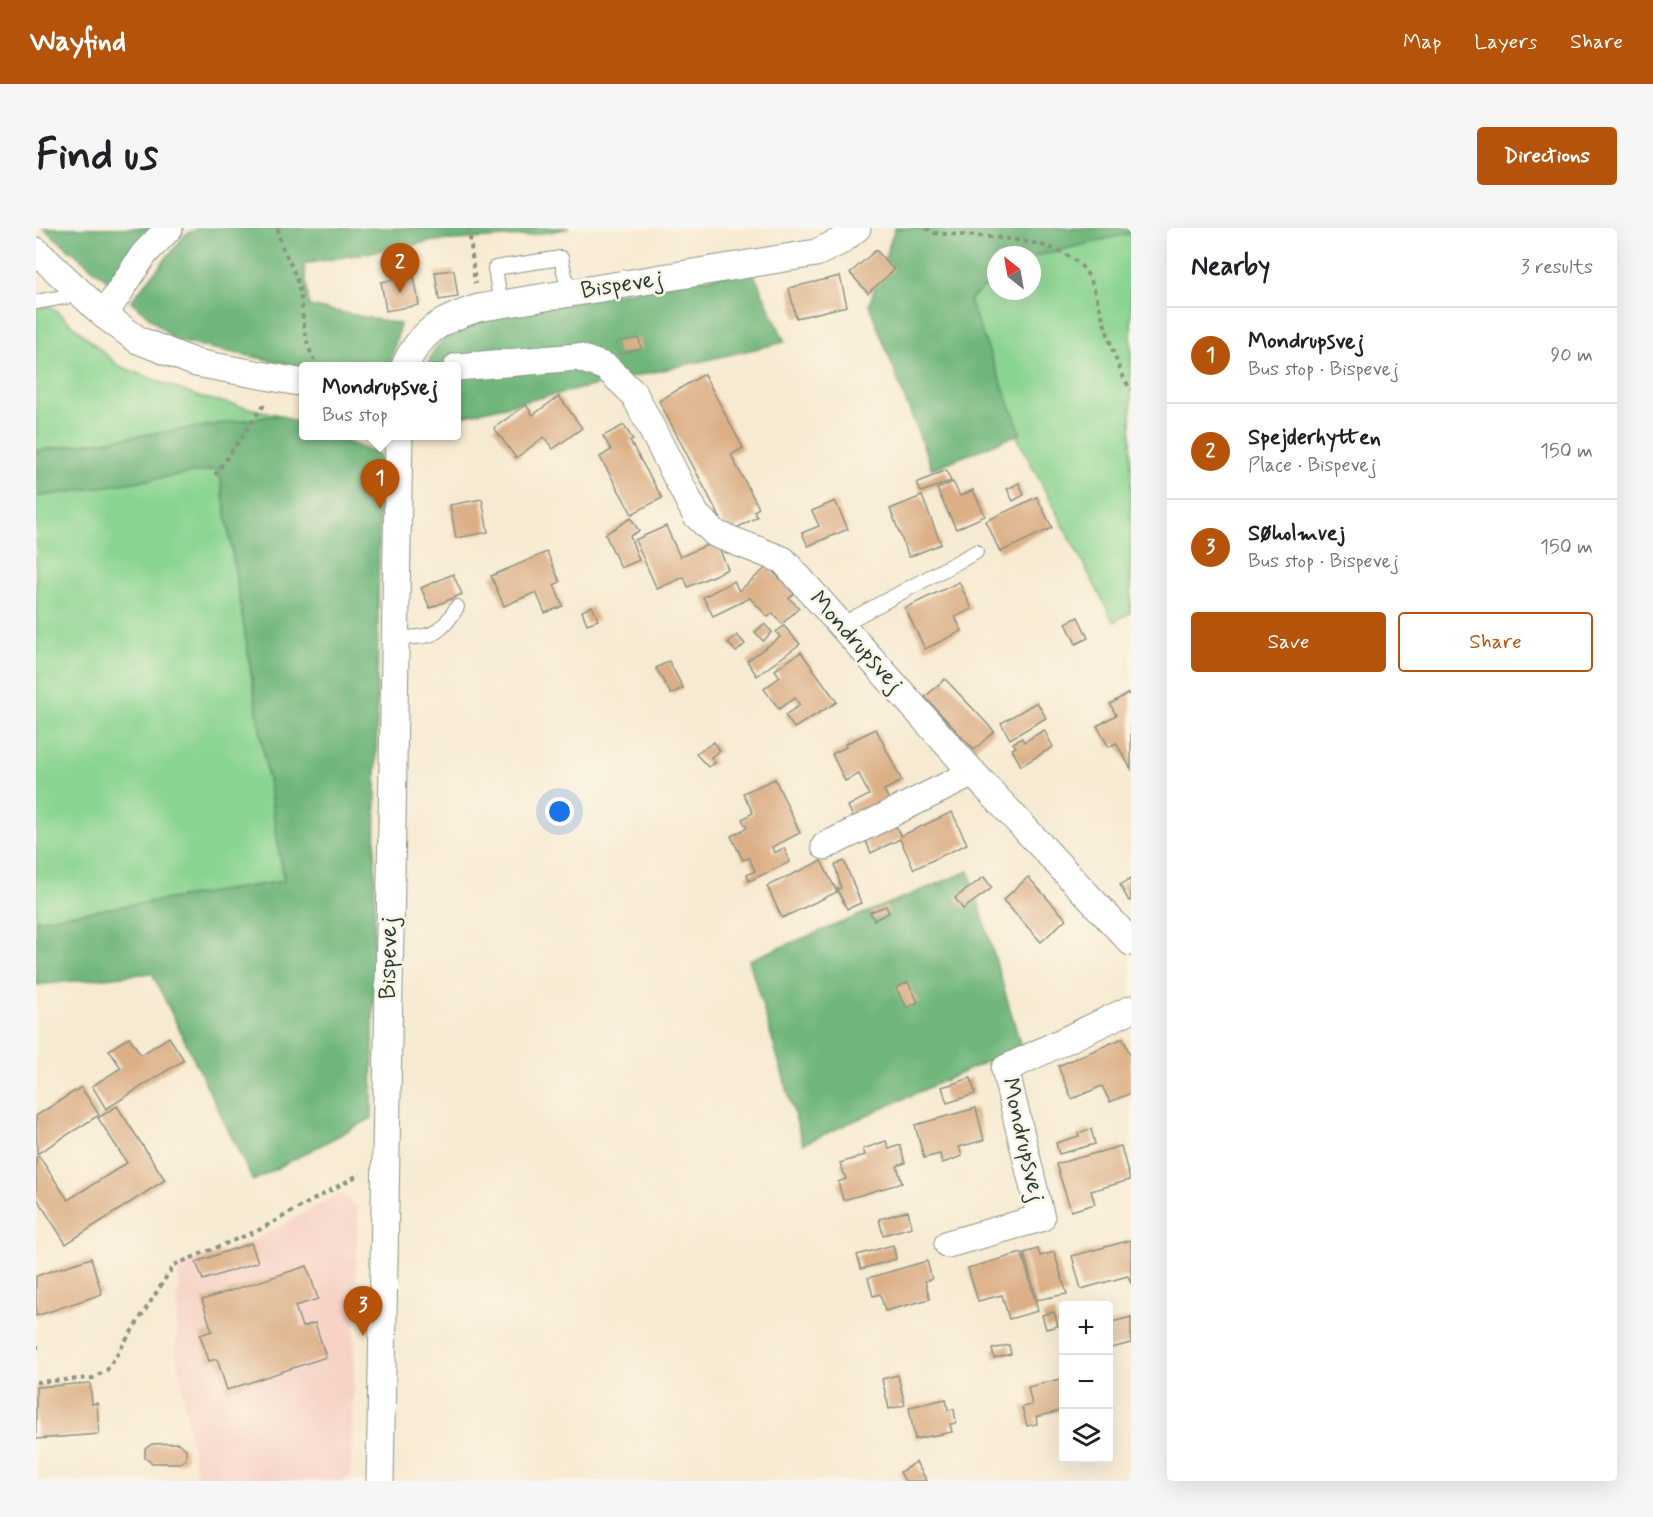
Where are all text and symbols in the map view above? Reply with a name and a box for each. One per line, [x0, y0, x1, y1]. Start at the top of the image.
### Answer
text: Wayfind [30, 24, 126, 61]
text: Map [1403, 28, 1441, 56]
text: Layers [1474, 28, 1537, 56]
text: Share [1570, 28, 1623, 56]
button: Directions [1477, 127, 1617, 185]
text: Find us [36, 129, 158, 184]
pin: 2 [380, 244, 420, 293]
north arrow [987, 246, 1041, 300]
text: Nearby [1191, 250, 1270, 284]
text: 3 results [1521, 254, 1593, 281]
street label: Bispevej [579, 263, 665, 307]
text: Mondrupsvej [1248, 328, 1364, 356]
text: 1 [1206, 342, 1215, 369]
text: 90 m [1550, 342, 1593, 369]
text: Bus stop · Bispevej [1248, 356, 1399, 383]
popup [299, 362, 461, 440]
text: Mondrupsvej [322, 374, 438, 402]
text: Bus stop [322, 402, 388, 429]
text: Spejderhytten [1248, 424, 1381, 452]
text: 2 [1206, 438, 1215, 465]
text: 150 m [1540, 438, 1593, 465]
text: Place · Bispevej [1248, 452, 1377, 479]
pin: 1 [360, 460, 400, 509]
text: Søholmvej [1248, 520, 1345, 548]
text: 3 [1206, 534, 1215, 561]
text: 150 m [1540, 534, 1593, 561]
text: Bus stop · Bispevej [1248, 548, 1399, 575]
street label: Mondrupsvej [802, 585, 910, 699]
button: Save [1191, 612, 1386, 672]
button: Share [1398, 612, 1593, 672]
your location [545, 797, 574, 826]
street label: Bispevej [373, 916, 405, 1000]
street label: Mondrupsvej [994, 1075, 1052, 1205]
pin: 3 [344, 1286, 382, 1336]
map controls [1059, 1301, 1113, 1463]
button: + [1059, 1301, 1113, 1355]
button: − [1059, 1355, 1113, 1409]
button: layers [1059, 1409, 1113, 1463]

